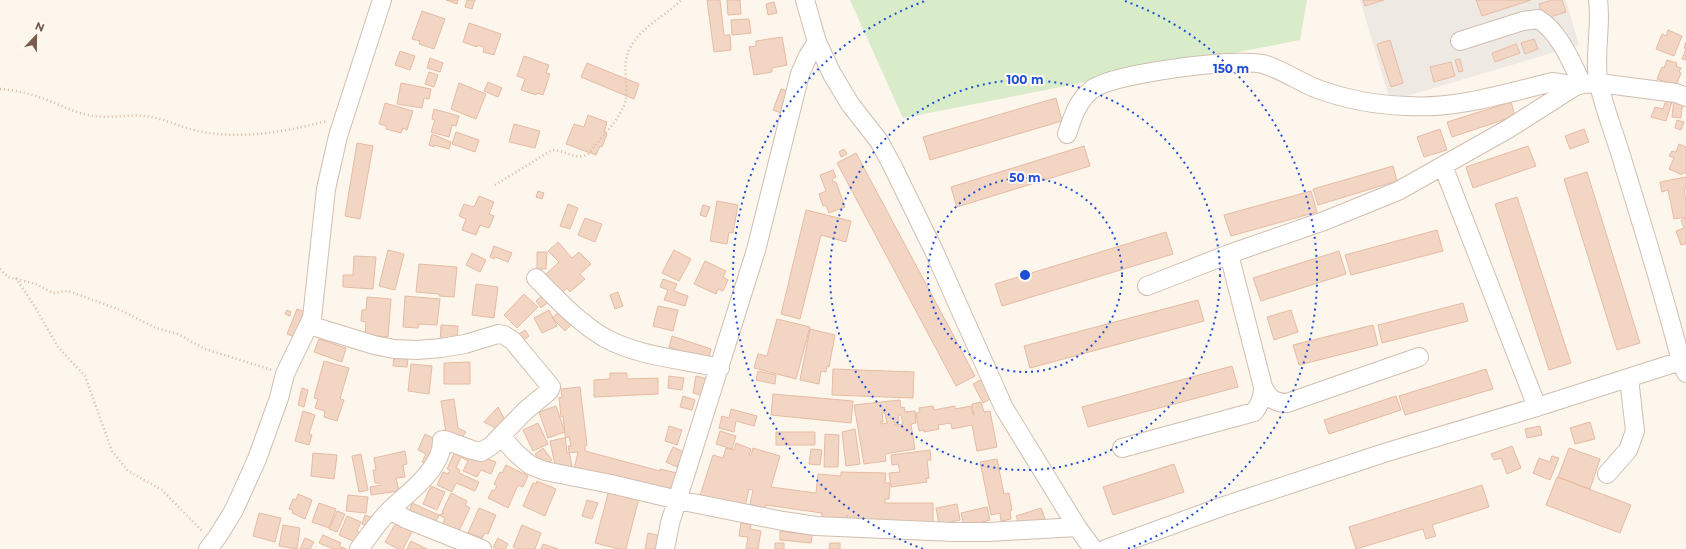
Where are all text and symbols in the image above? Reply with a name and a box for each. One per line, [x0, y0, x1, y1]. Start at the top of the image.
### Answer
north arrow [16, 16, 56, 56]
text: N [33, 19, 46, 35]
text: 150 m [1213, 61, 1249, 76]
text: 100 m [1007, 72, 1043, 87]
text: 50 m [1009, 170, 1041, 185]
centre of rings [1018, 268, 1032, 282]

